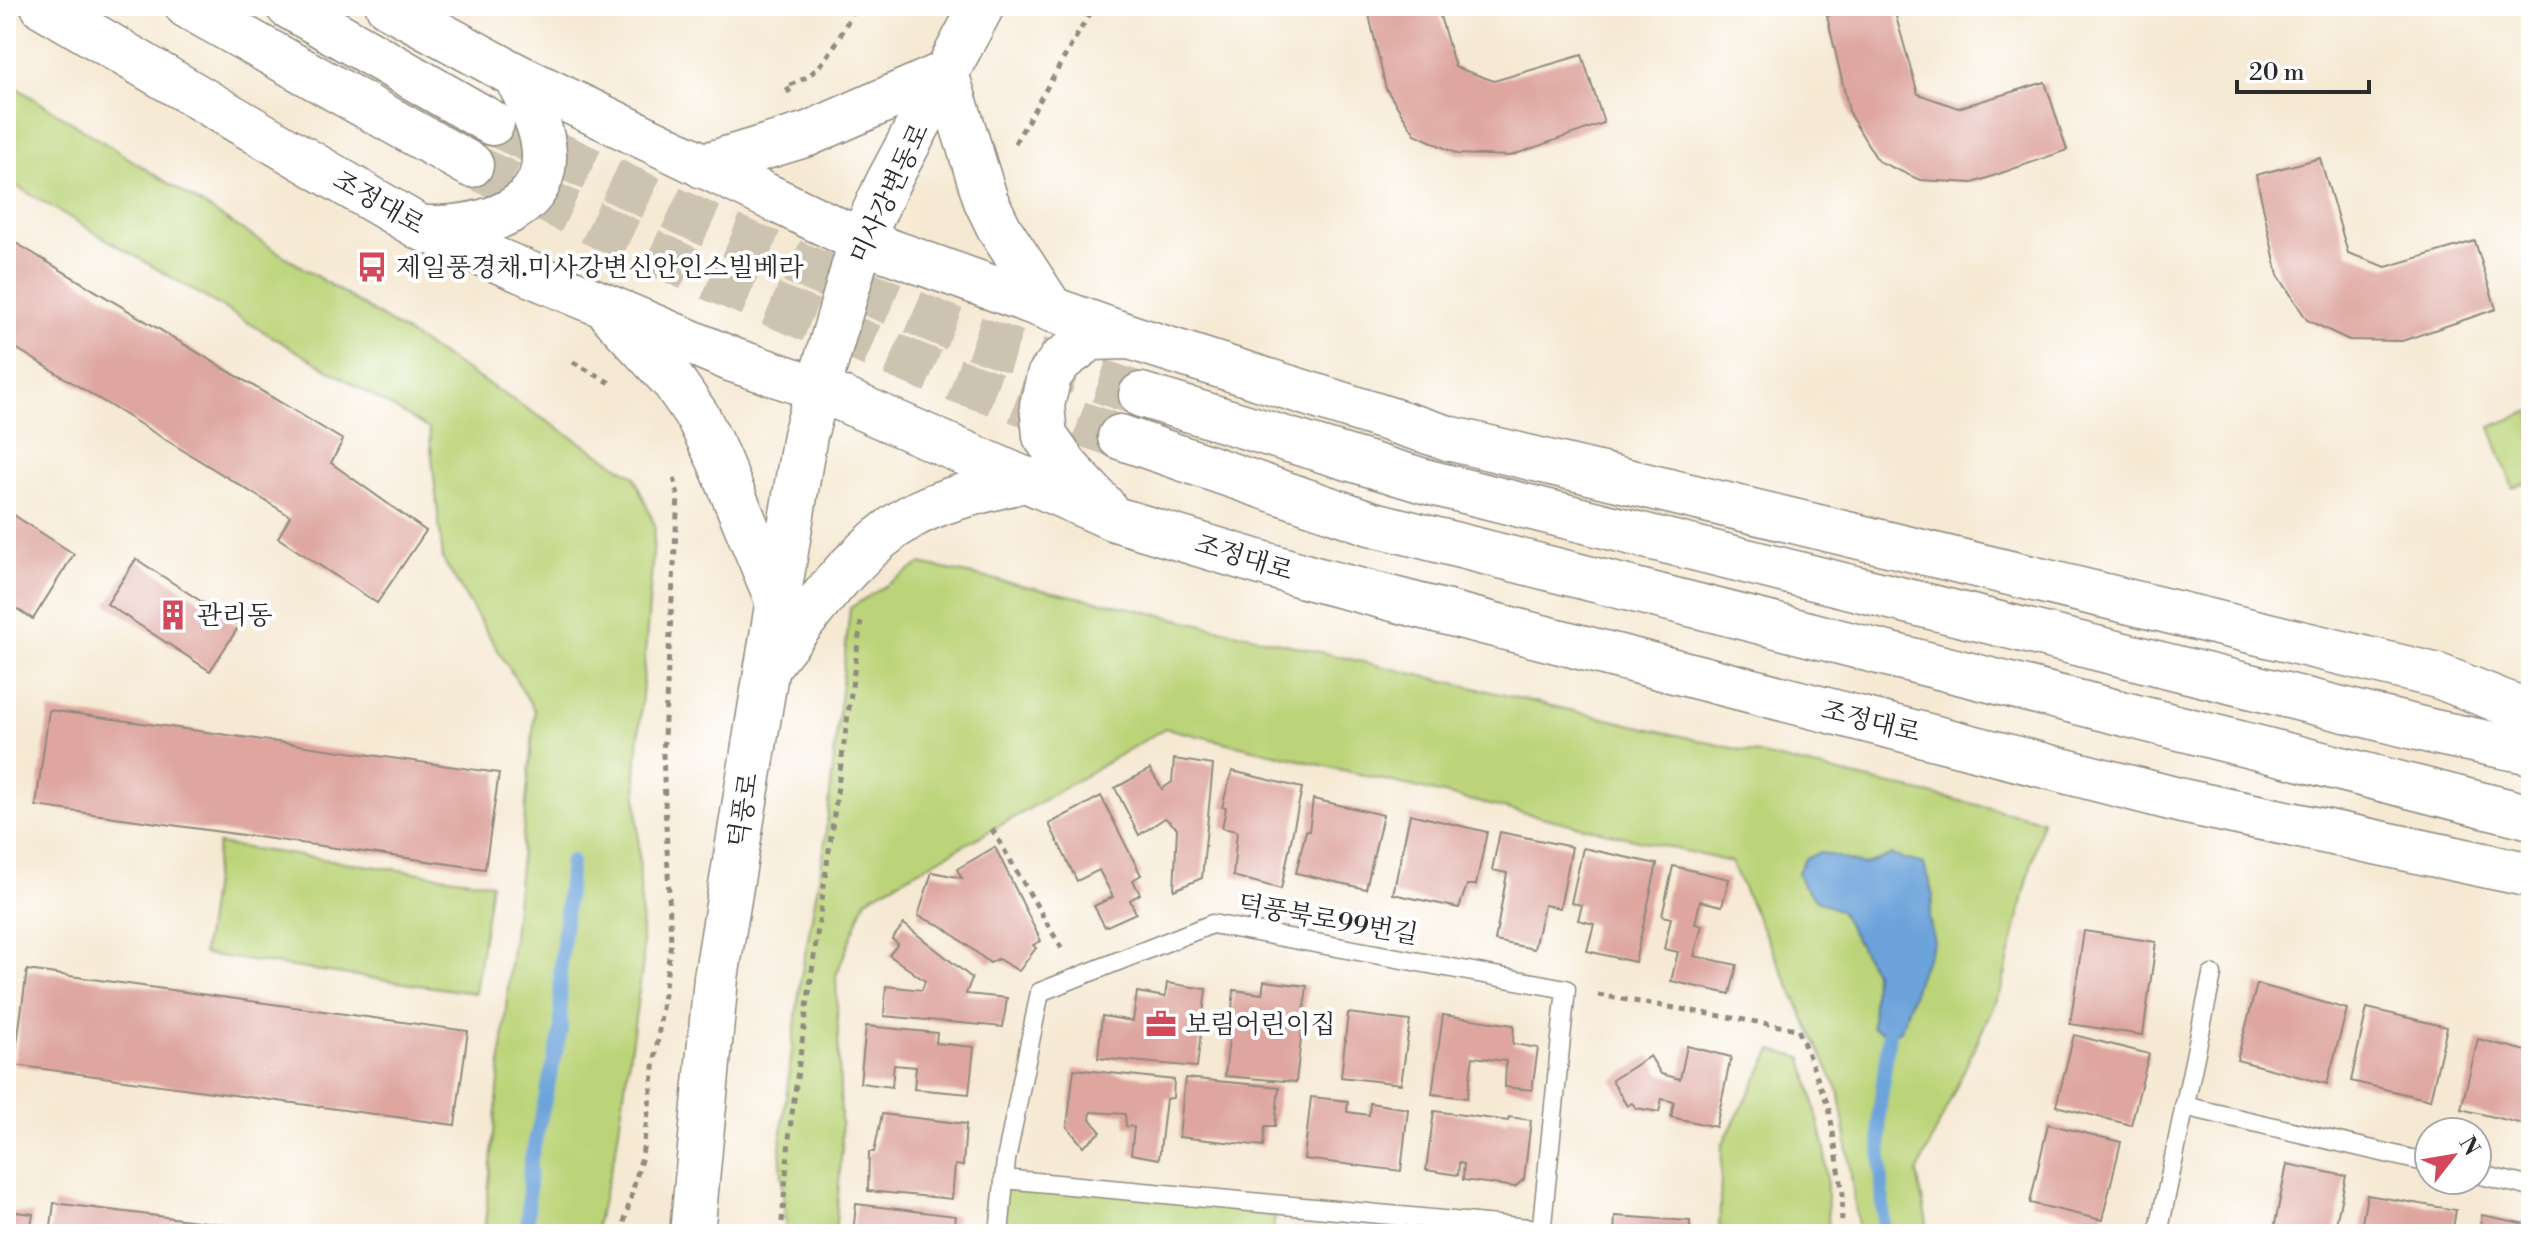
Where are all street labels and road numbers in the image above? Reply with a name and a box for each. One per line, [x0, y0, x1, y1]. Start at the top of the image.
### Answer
street label: 미사강변동로 [844, 118, 936, 268]
street label: 조정대로 [327, 164, 430, 242]
street label: 조정대로 [1191, 528, 1296, 588]
street label: 조정대로 [1818, 694, 1923, 750]
street label: 덕풍로 [722, 770, 766, 850]
street label: 덕풍북로99번길 [1235, 888, 1420, 952]

